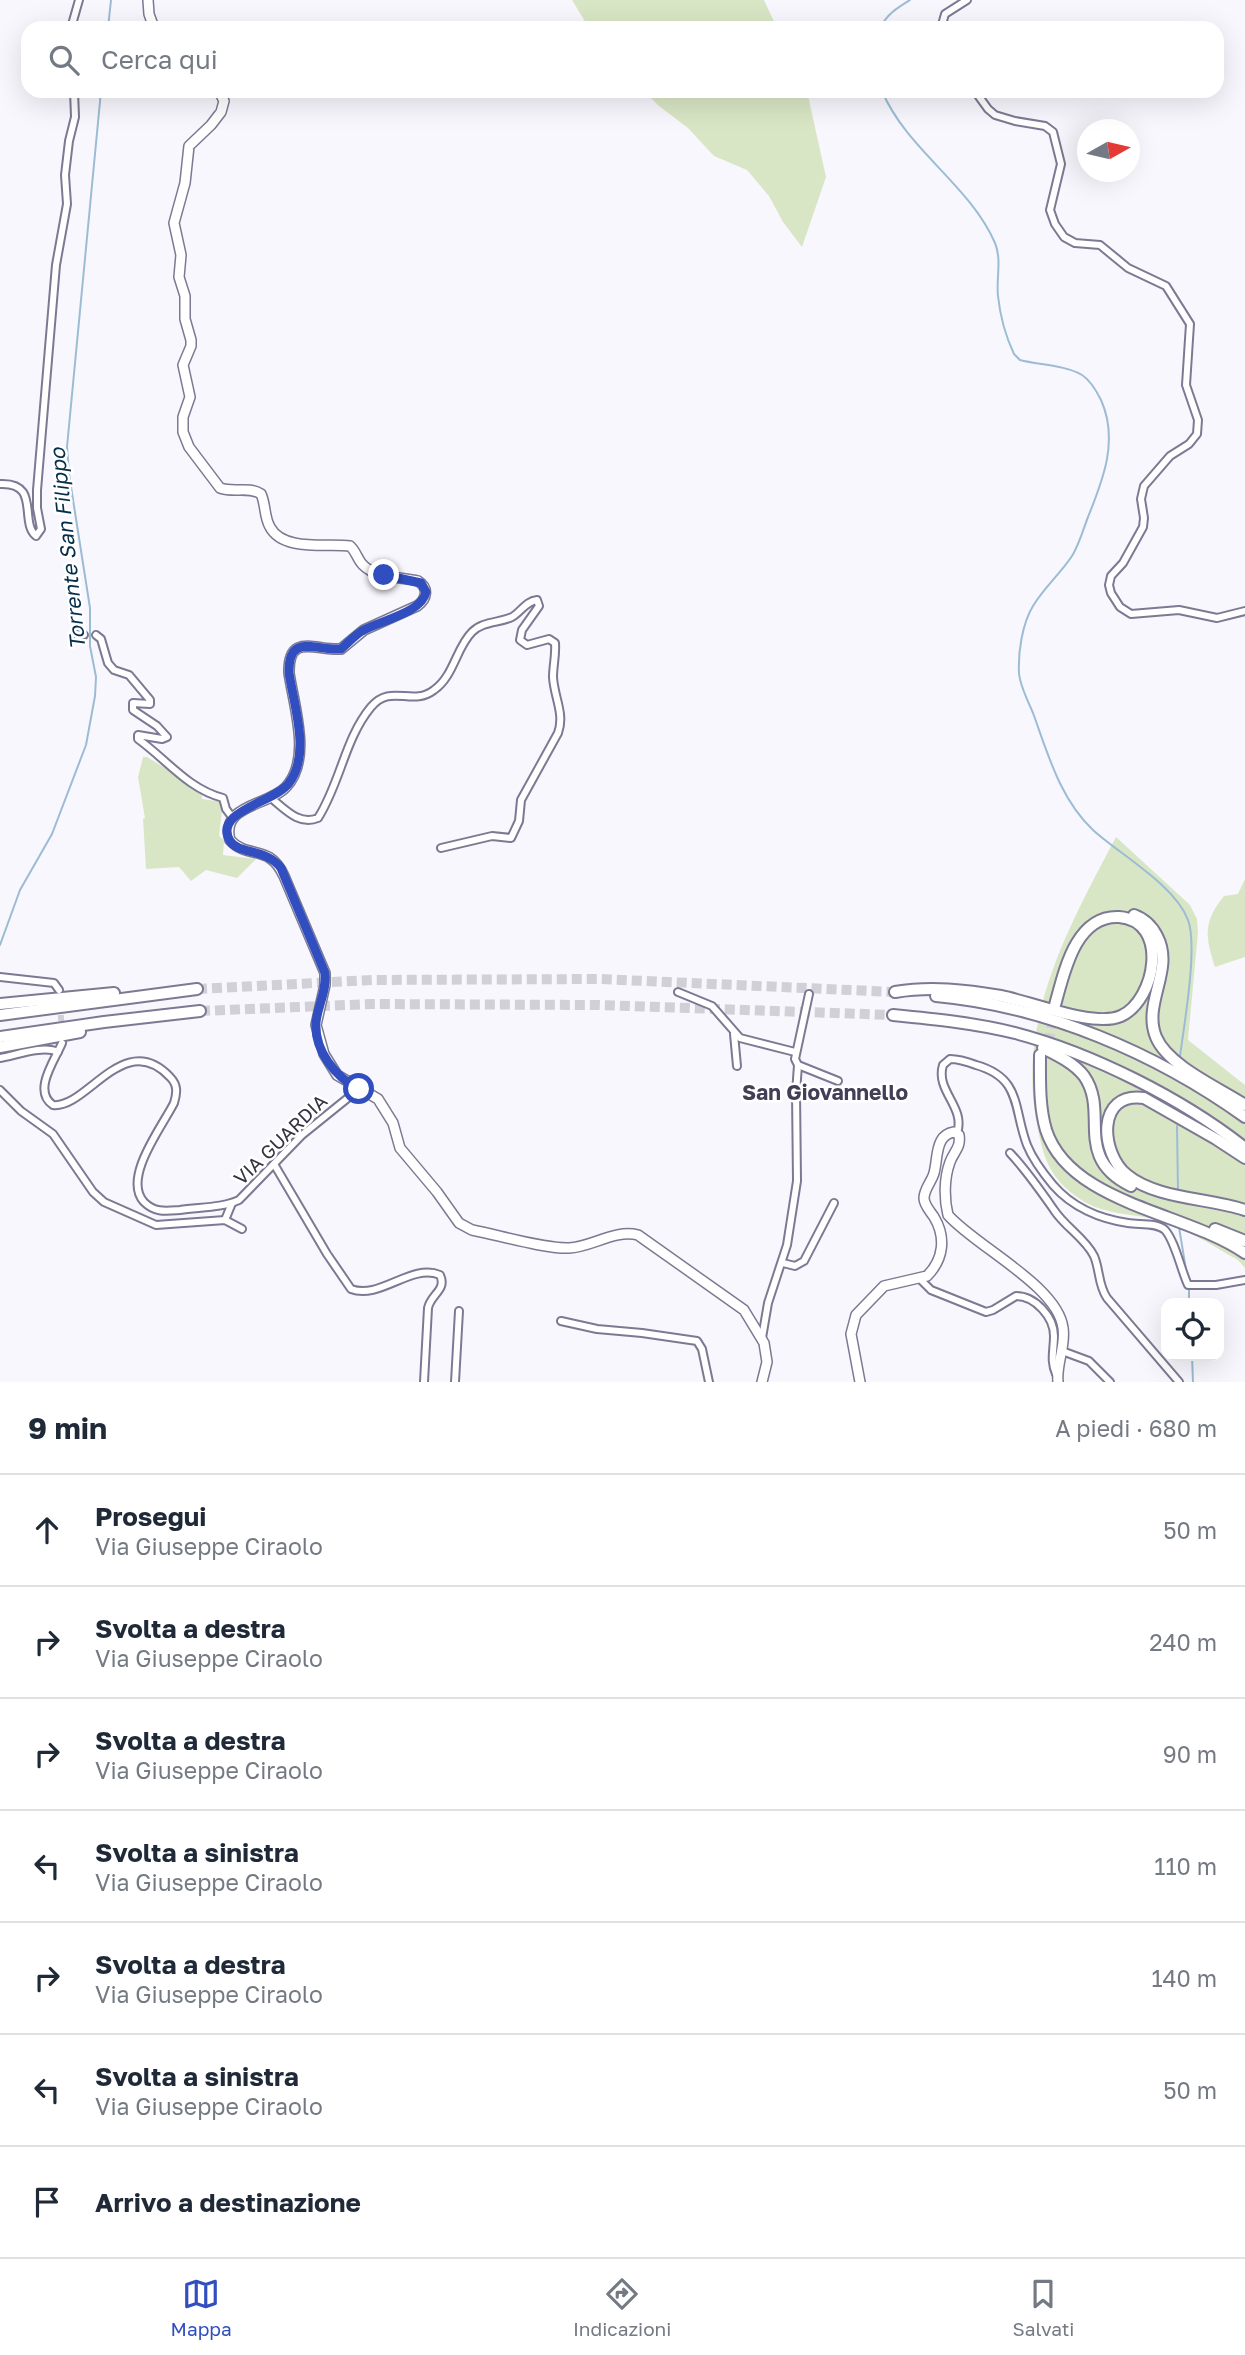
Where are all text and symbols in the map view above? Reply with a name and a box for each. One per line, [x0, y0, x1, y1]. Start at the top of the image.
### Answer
search box [21, 21, 1224, 98]
icon: search [45, 41, 83, 79]
text: Cerca qui [101, 44, 218, 75]
north arrow [1077, 119, 1140, 182]
water label: Torrente San Filippo [43, 445, 91, 651]
route end [368, 559, 399, 590]
route start [343, 1073, 374, 1104]
district label: San Giovannello [742, 1079, 908, 1105]
street label: VIA GUARDIA [229, 1089, 332, 1189]
map controls [1161, 1298, 1224, 1361]
button: locate [1161, 1298, 1224, 1361]
text: 9 min [28, 1410, 107, 1446]
text: A piedi · 680 m [1055, 1414, 1217, 1442]
text: Prosegui [95, 1501, 206, 1532]
icon: ahead [28, 1511, 66, 1549]
text: 50 m [1163, 1516, 1217, 1544]
text: Via Giuseppe Ciraolo [95, 1532, 323, 1560]
text: Svolta a destra [95, 1613, 286, 1644]
icon: right [28, 1623, 66, 1661]
text: 240 m [1149, 1628, 1217, 1656]
text: Via Giuseppe Ciraolo [95, 1644, 323, 1672]
text: Svolta a destra [95, 1725, 286, 1756]
icon: right [28, 1735, 66, 1773]
text: 90 m [1163, 1740, 1217, 1768]
text: Via Giuseppe Ciraolo [95, 1756, 323, 1784]
text: Svolta a sinistra [95, 1837, 299, 1868]
icon: left [28, 1847, 66, 1885]
text: 110 m [1154, 1852, 1217, 1880]
text: Via Giuseppe Ciraolo [95, 1868, 323, 1896]
text: Svolta a destra [95, 1949, 286, 1980]
icon: right [28, 1959, 66, 1997]
text: 140 m [1151, 1964, 1217, 1992]
text: Via Giuseppe Ciraolo [95, 1980, 323, 2008]
text: Svolta a sinistra [95, 2061, 299, 2092]
icon: left [28, 2071, 66, 2109]
text: 50 m [1163, 2076, 1217, 2104]
text: Via Giuseppe Ciraolo [95, 2092, 323, 2120]
icon: arrive [28, 2183, 66, 2221]
text: Arrivo a destinazione [95, 2187, 361, 2218]
tab: Mappa [171, 2275, 232, 2340]
tab: Indicazioni [573, 2275, 671, 2340]
tab: Salvati [1013, 2275, 1074, 2340]

